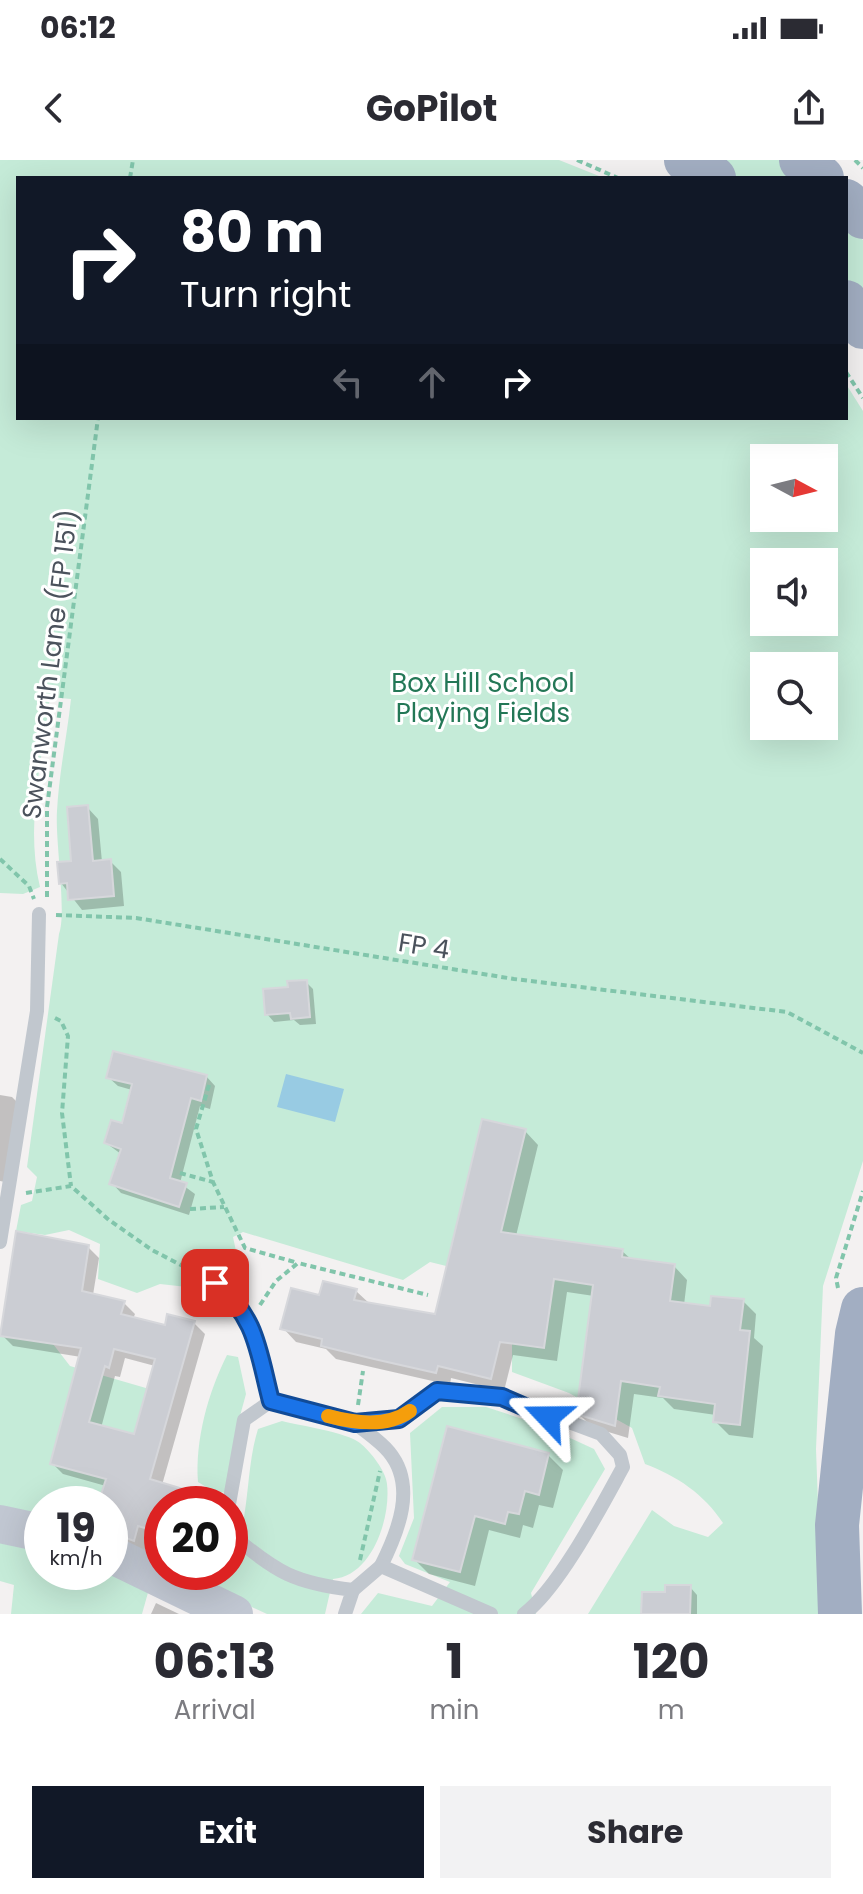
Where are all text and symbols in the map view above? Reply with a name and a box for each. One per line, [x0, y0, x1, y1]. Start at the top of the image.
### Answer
text: 06:12 [40, 6, 116, 49]
text: GoPilot [366, 83, 497, 134]
icon: back [32, 86, 76, 130]
icon: share [787, 86, 831, 130]
text: 80 m [180, 193, 324, 272]
icon: right [48, 208, 152, 312]
text: Turn right [180, 269, 351, 320]
icon: left [326, 360, 370, 404]
icon: ahead [410, 360, 454, 404]
icon: right [494, 360, 538, 404]
north arrow [750, 444, 838, 532]
map controls [750, 444, 838, 740]
street label: Swanworth Lane (FP 151) [13, 507, 87, 821]
button: sound [750, 548, 838, 636]
button: search [750, 652, 838, 740]
park label: Box Hill School Playing Fields [391, 665, 575, 731]
street label: FP 4 [396, 924, 452, 968]
pin [181, 1249, 249, 1317]
icon: arrive [193, 1261, 237, 1305]
position arrow [506, 1375, 590, 1459]
speed limit sign: 20 [144, 1486, 248, 1590]
text: 19 [56, 1500, 96, 1556]
text: km/h [49, 1544, 103, 1572]
text: 06:13 [153, 1628, 276, 1695]
text: 1 [445, 1628, 463, 1695]
text: 120 [633, 1628, 710, 1695]
text: Arrival [174, 1692, 256, 1728]
text: min [430, 1692, 479, 1728]
text: m [658, 1692, 685, 1728]
button: Exit [32, 1786, 424, 1878]
button: Share [440, 1786, 831, 1878]

